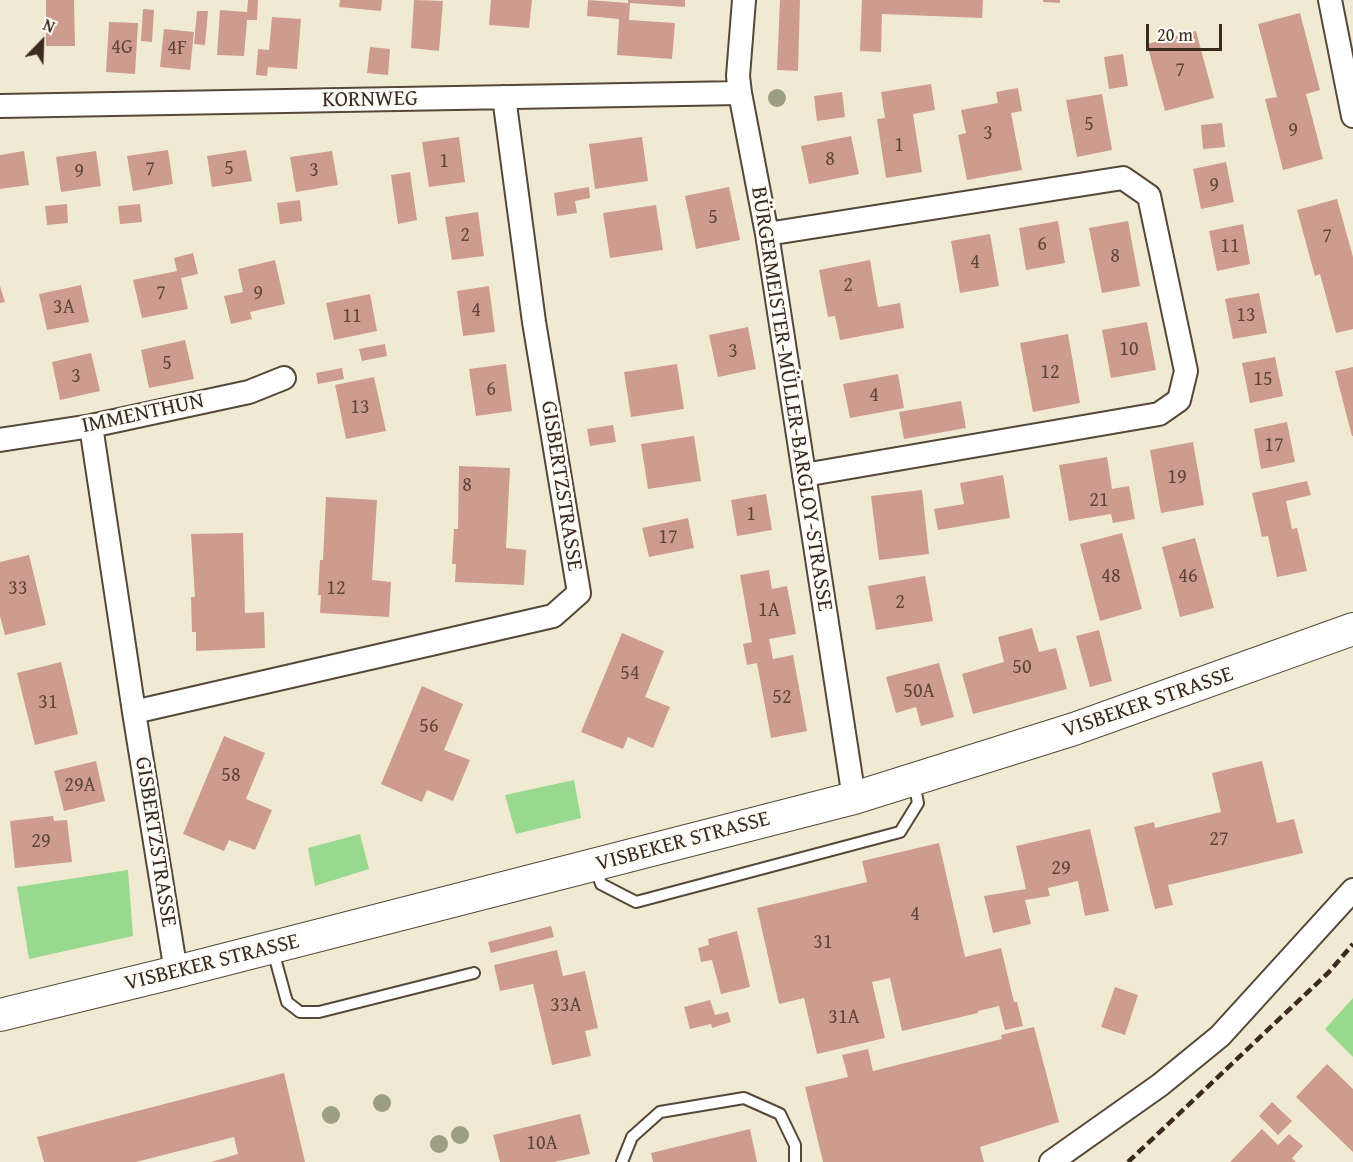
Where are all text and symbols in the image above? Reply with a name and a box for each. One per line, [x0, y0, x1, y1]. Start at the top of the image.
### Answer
north arrow [12, 12, 72, 72]
text: N [39, 12, 59, 39]
scale bar [1149, 12, 1226, 50]
text: 20 m [1157, 21, 1193, 48]
house number: 4G [111, 36, 133, 60]
house number: 4F [167, 37, 187, 61]
house number: 7 [1175, 59, 1185, 83]
street label: KORNWEG [322, 86, 418, 114]
house number: 5 [1084, 113, 1094, 137]
house number: 9 [1288, 119, 1298, 143]
house number: 3 [983, 122, 993, 146]
house number: 1 [894, 134, 904, 158]
house number: 8 [825, 148, 835, 172]
house number: 1 [439, 150, 449, 174]
house number: 5 [224, 157, 234, 181]
house number: 7 [145, 158, 155, 182]
house number: 3 [309, 159, 319, 183]
house number: 9 [74, 160, 84, 184]
house number: 9 [1209, 174, 1219, 198]
street label: BÜRGERMEISTER-MÜLLER-BARGLOY-STRASSE [744, 185, 838, 613]
house number: 5 [708, 206, 718, 230]
house number: 2 [460, 224, 470, 248]
house number: 7 [1322, 225, 1332, 249]
house number: 6 [1037, 233, 1047, 257]
house number: 11 [1220, 235, 1240, 259]
house number: 8 [1110, 245, 1120, 269]
house number: 4 [970, 251, 980, 275]
house number: 2 [843, 274, 853, 298]
house number: 7 [156, 282, 166, 306]
house number: 9 [253, 282, 263, 306]
house number: 3A [53, 296, 75, 320]
house number: 4 [471, 299, 481, 323]
house number: 13 [1236, 304, 1256, 328]
house number: 11 [342, 305, 362, 329]
house number: 10 [1119, 338, 1139, 362]
house number: 3 [728, 340, 738, 364]
house number: 5 [162, 352, 172, 376]
house number: 12 [1040, 361, 1060, 385]
house number: 3 [71, 365, 81, 389]
house number: 15 [1253, 368, 1273, 392]
house number: 6 [486, 378, 496, 402]
house number: 4 [869, 384, 879, 408]
street label: IMMENTHUN [80, 388, 206, 440]
house number: 13 [350, 396, 370, 420]
street label: GISBERTZSTRASSE [535, 399, 587, 573]
house number: 17 [1264, 434, 1284, 458]
house number: 19 [1167, 466, 1187, 490]
house number: 8 [462, 474, 472, 498]
house number: 21 [1089, 489, 1109, 513]
house number: 1 [746, 503, 756, 527]
house number: 17 [658, 526, 678, 550]
house number: 48 [1101, 565, 1121, 589]
house number: 46 [1178, 565, 1198, 589]
house number: 33 [8, 577, 28, 601]
house number: 12 [326, 577, 346, 601]
house number: 2 [895, 591, 905, 615]
house number: 1A [758, 599, 780, 623]
house number: 50 [1012, 656, 1032, 680]
street label: VISBEKER STRASSE [1059, 661, 1237, 745]
house number: 54 [620, 662, 640, 686]
house number: 50A [903, 680, 935, 704]
house number: 52 [772, 686, 792, 710]
house number: 31 [38, 691, 58, 715]
house number: 56 [419, 715, 439, 739]
street label: GISBERTZSTRASSE [129, 755, 181, 929]
house number: 58 [221, 764, 241, 788]
house number: 29A [64, 774, 96, 798]
street label: VISBEKER STRASSE [593, 806, 773, 878]
house number: 27 [1209, 828, 1229, 852]
house number: 29 [31, 830, 51, 854]
house number: 29 [1051, 857, 1071, 881]
house number: 4 [910, 903, 920, 927]
street label: VISBEKER STRASSE [122, 929, 302, 997]
house number: 31 [813, 931, 833, 955]
house number: 33A [550, 994, 582, 1018]
house number: 31A [828, 1006, 860, 1030]
house number: 10A [526, 1132, 558, 1156]

